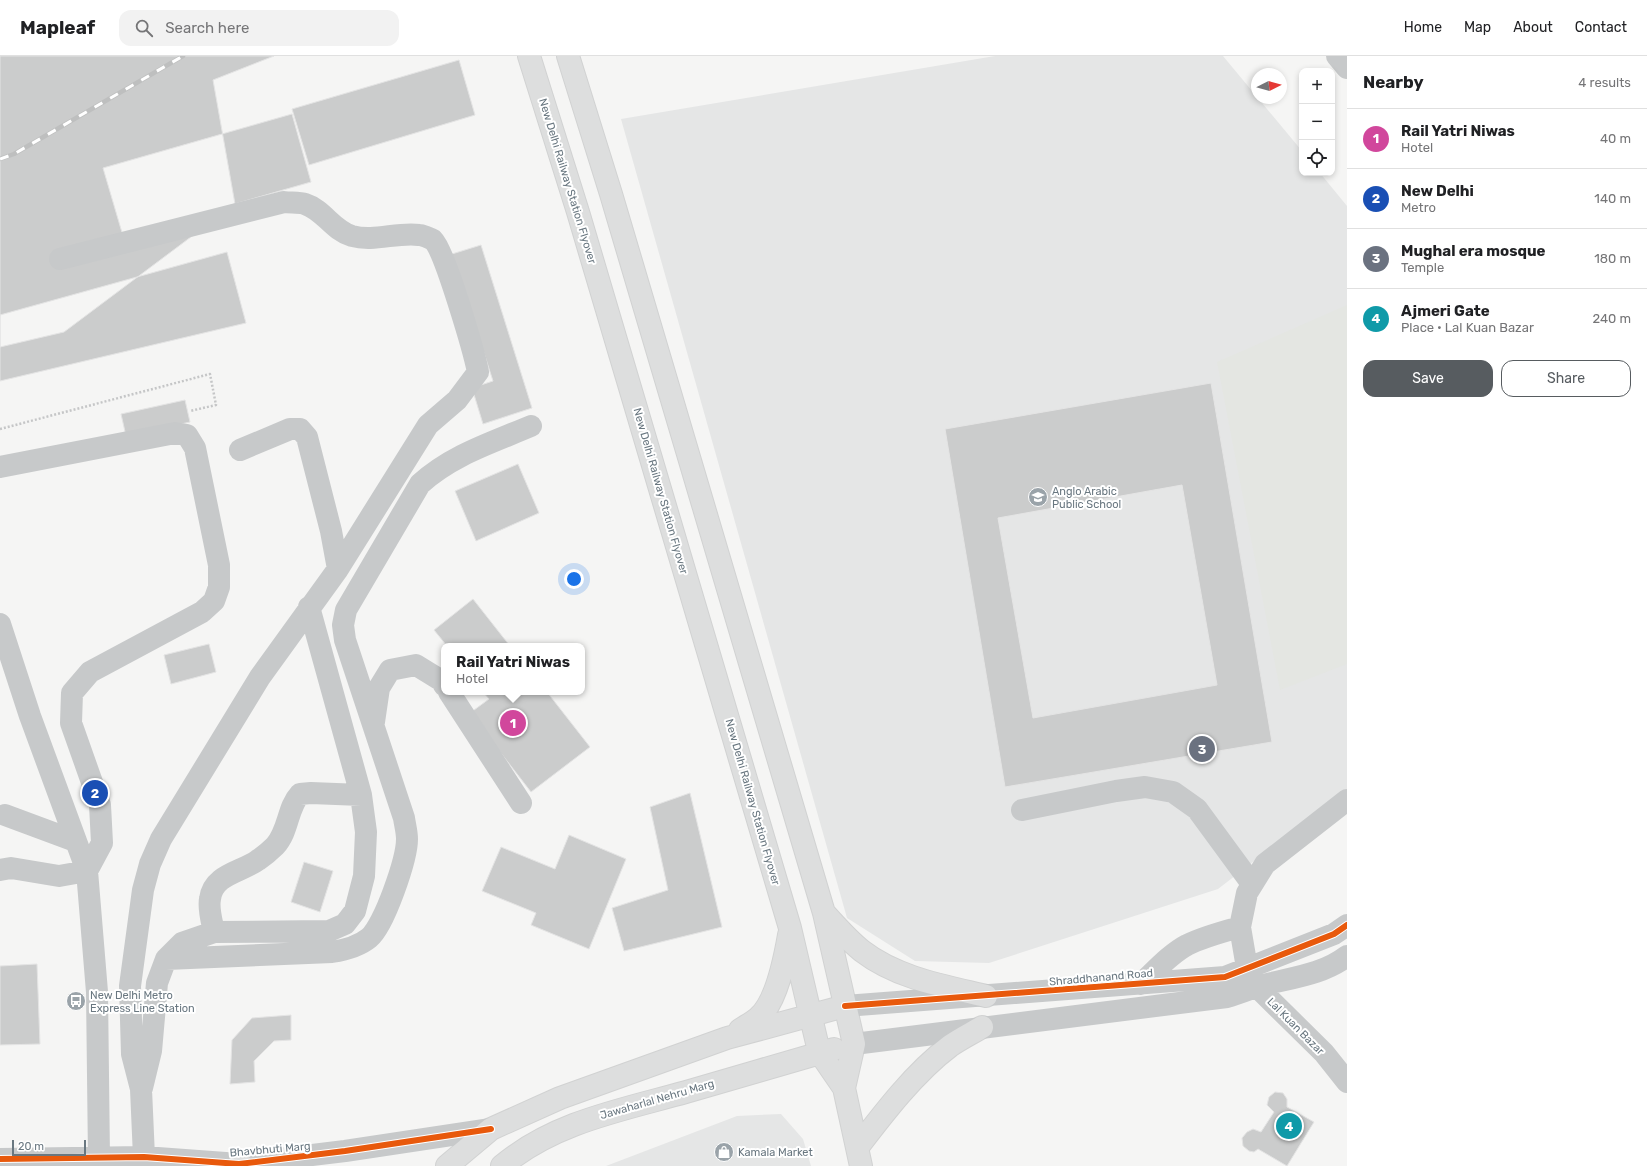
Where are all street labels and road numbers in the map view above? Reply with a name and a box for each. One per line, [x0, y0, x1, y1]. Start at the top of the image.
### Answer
street label: New Delhi Railway Station Flyover [536, 97, 599, 266]
street label: New Delhi Railway Station Flyover [631, 407, 691, 576]
street label: New Delhi Railway Station Flyover [723, 718, 783, 887]
street label: Shraddhanand Road [1049, 966, 1154, 989]
street label: Lal Kuan Bazar [1264, 995, 1327, 1058]
street label: Jawaharlal Nehru Marg [599, 1077, 716, 1122]
street label: Bhavbhuti Marg [229, 1139, 311, 1160]

